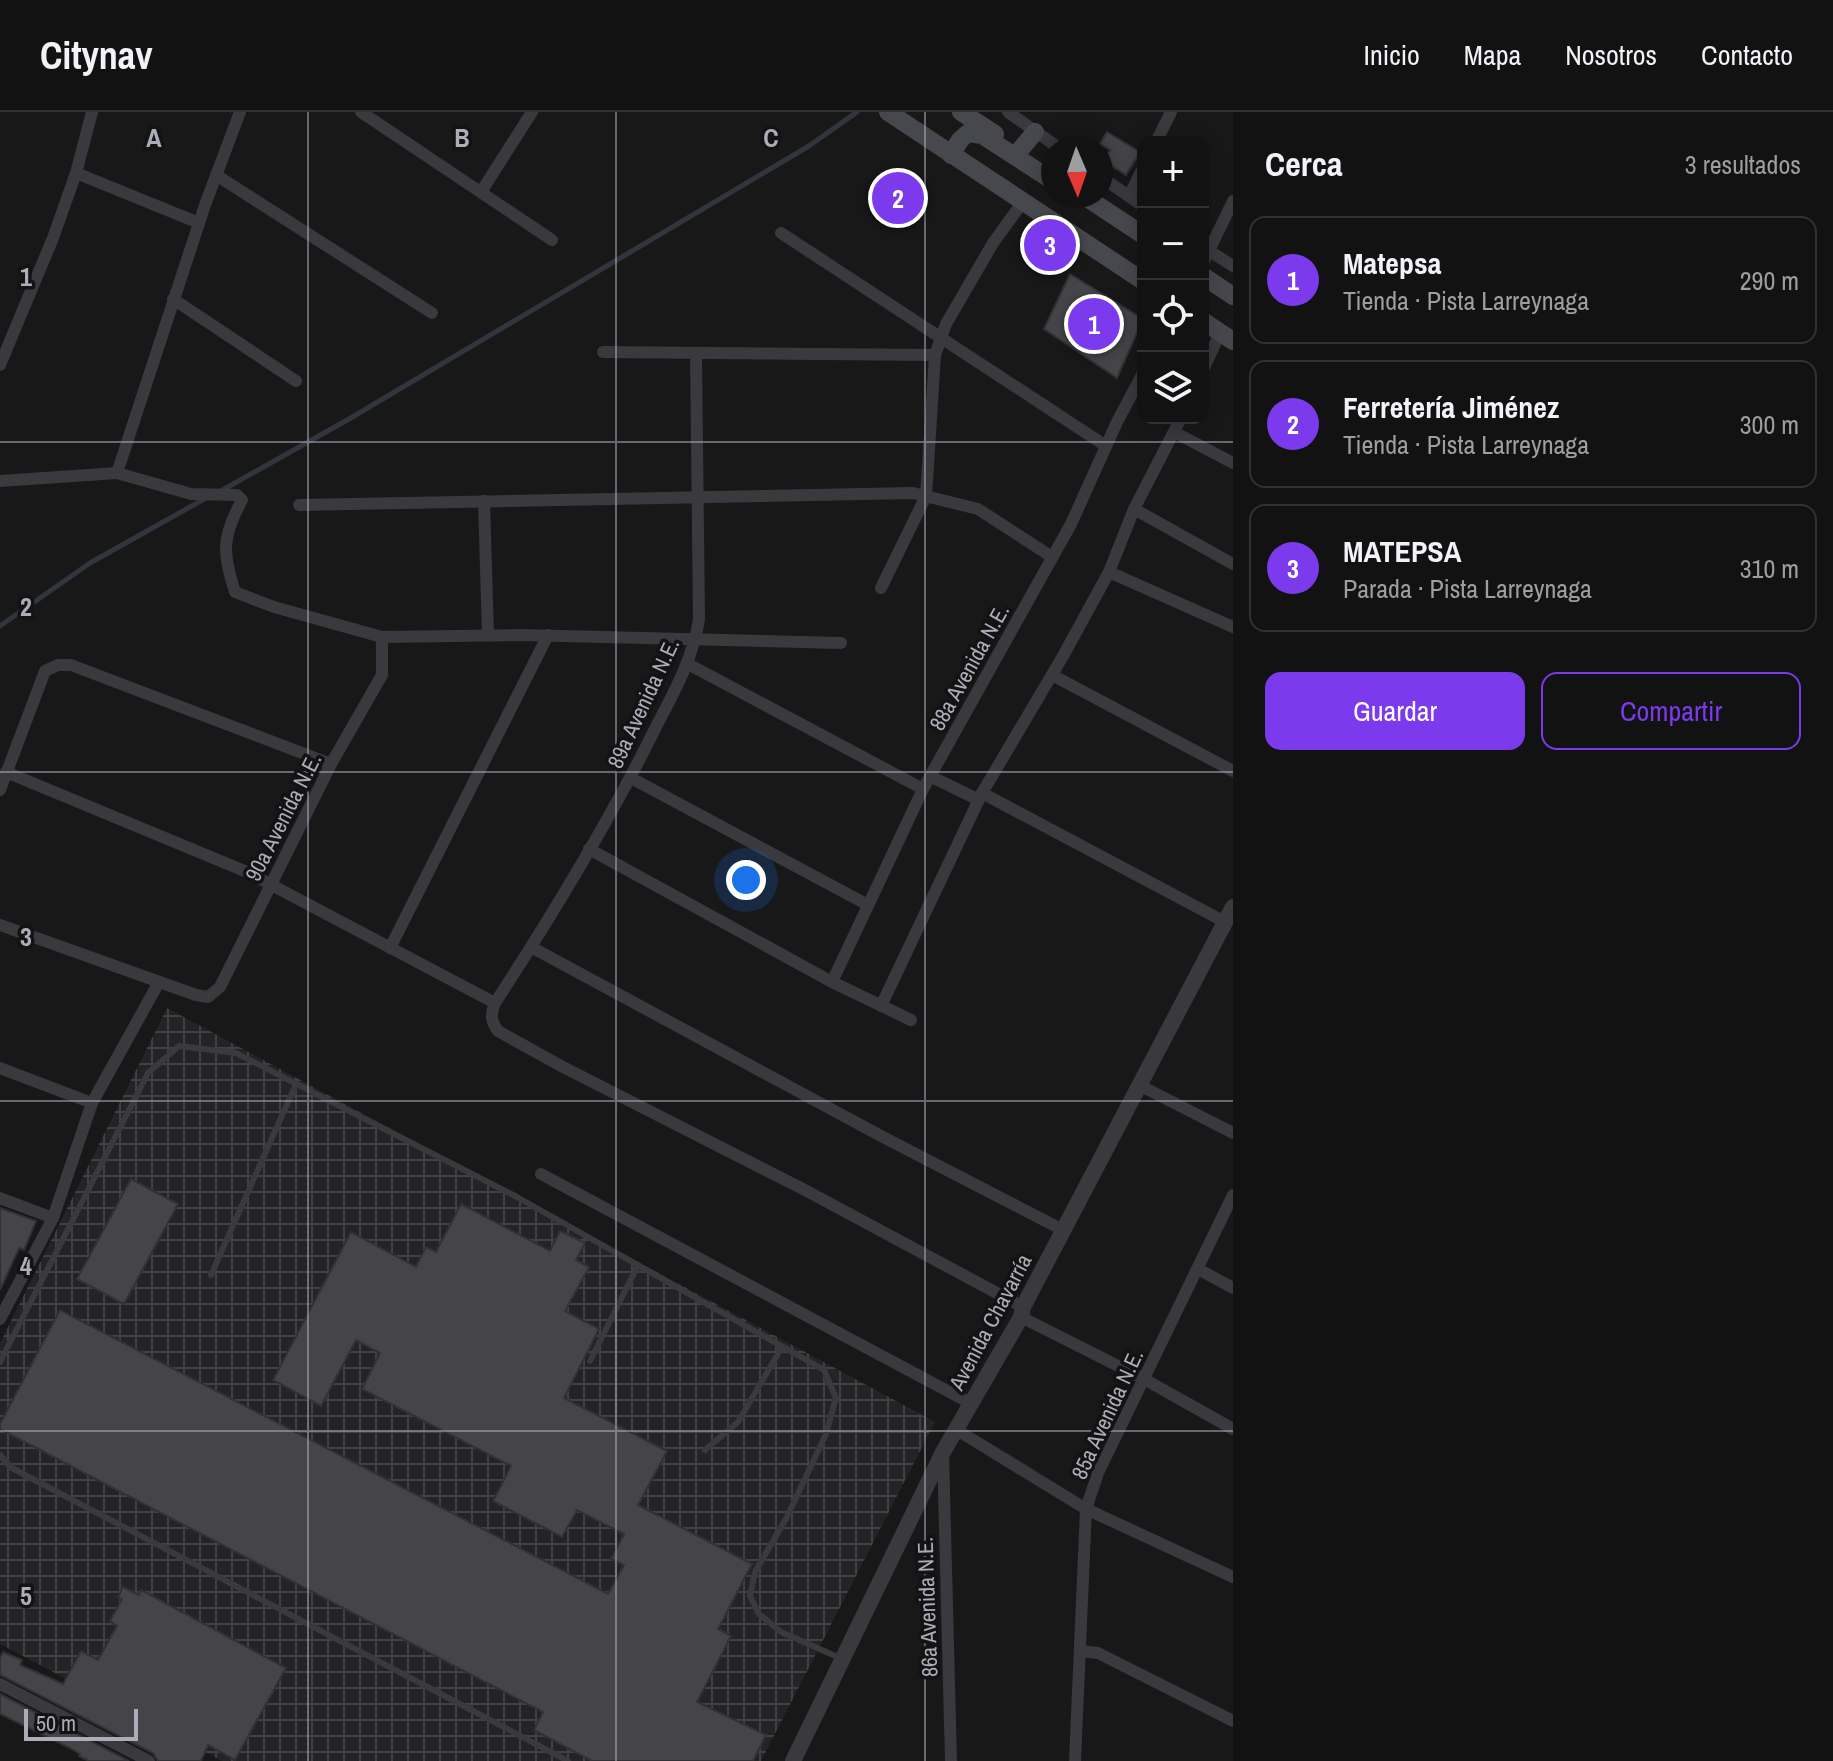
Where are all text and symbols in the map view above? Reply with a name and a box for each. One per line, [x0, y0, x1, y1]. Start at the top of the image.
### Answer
text: Citynav [40, 30, 153, 81]
text: Inicio [1364, 36, 1420, 74]
text: Mapa [1464, 36, 1521, 74]
text: Nosotros [1565, 36, 1657, 74]
text: Contacto [1701, 36, 1793, 74]
text: A [146, 120, 162, 155]
text: B [454, 120, 470, 155]
text: C [763, 120, 779, 155]
north arrow [1041, 136, 1113, 208]
map controls [1137, 136, 1209, 424]
button: + [1137, 136, 1209, 208]
text: Cerca [1265, 141, 1343, 187]
text: 3 resultados [1685, 147, 1801, 182]
pin: 2 [872, 168, 924, 228]
button: − [1137, 208, 1209, 280]
pin: 3 [1024, 215, 1076, 275]
text: Matepsa [1343, 243, 1441, 283]
text: 1 [20, 259, 32, 294]
text: 1 [1287, 263, 1299, 298]
text: 290 m [1740, 263, 1799, 298]
button: locate [1137, 280, 1209, 352]
text: Tienda · Pista Larreynaga [1343, 283, 1589, 318]
pin: 1 [1068, 294, 1120, 354]
button: layers [1137, 352, 1209, 424]
text: Ferretería Jiménez [1343, 387, 1559, 427]
text: 2 [1287, 407, 1299, 442]
text: 300 m [1740, 407, 1799, 442]
text: Tienda · Pista Larreynaga [1343, 427, 1589, 462]
text: MATEPSA [1343, 531, 1461, 571]
text: 3 [1287, 551, 1299, 586]
text: 310 m [1740, 551, 1799, 586]
text: Parada · Pista Larreynaga [1343, 571, 1592, 606]
text: 2 [20, 589, 32, 624]
street label: 88a Avenida N.E. [922, 598, 1016, 736]
street label: 89a Avenida N.E. [600, 633, 686, 773]
button: Guardar [1265, 672, 1525, 750]
button: Compartir [1541, 672, 1801, 750]
street label: 90a Avenida N.E. [238, 748, 328, 886]
your location [726, 860, 766, 900]
text: 3 [20, 919, 32, 954]
text: 4 [20, 1248, 32, 1283]
street label: Avenida Chavarría [941, 1249, 1038, 1396]
street label: 85a Avenida N.E. [1064, 1344, 1150, 1484]
street label: 86a Avenida N.E. [910, 1536, 944, 1678]
text: 5 [20, 1578, 32, 1613]
scale bar [24, 1705, 138, 1741]
text: 50 m [36, 1708, 76, 1738]

